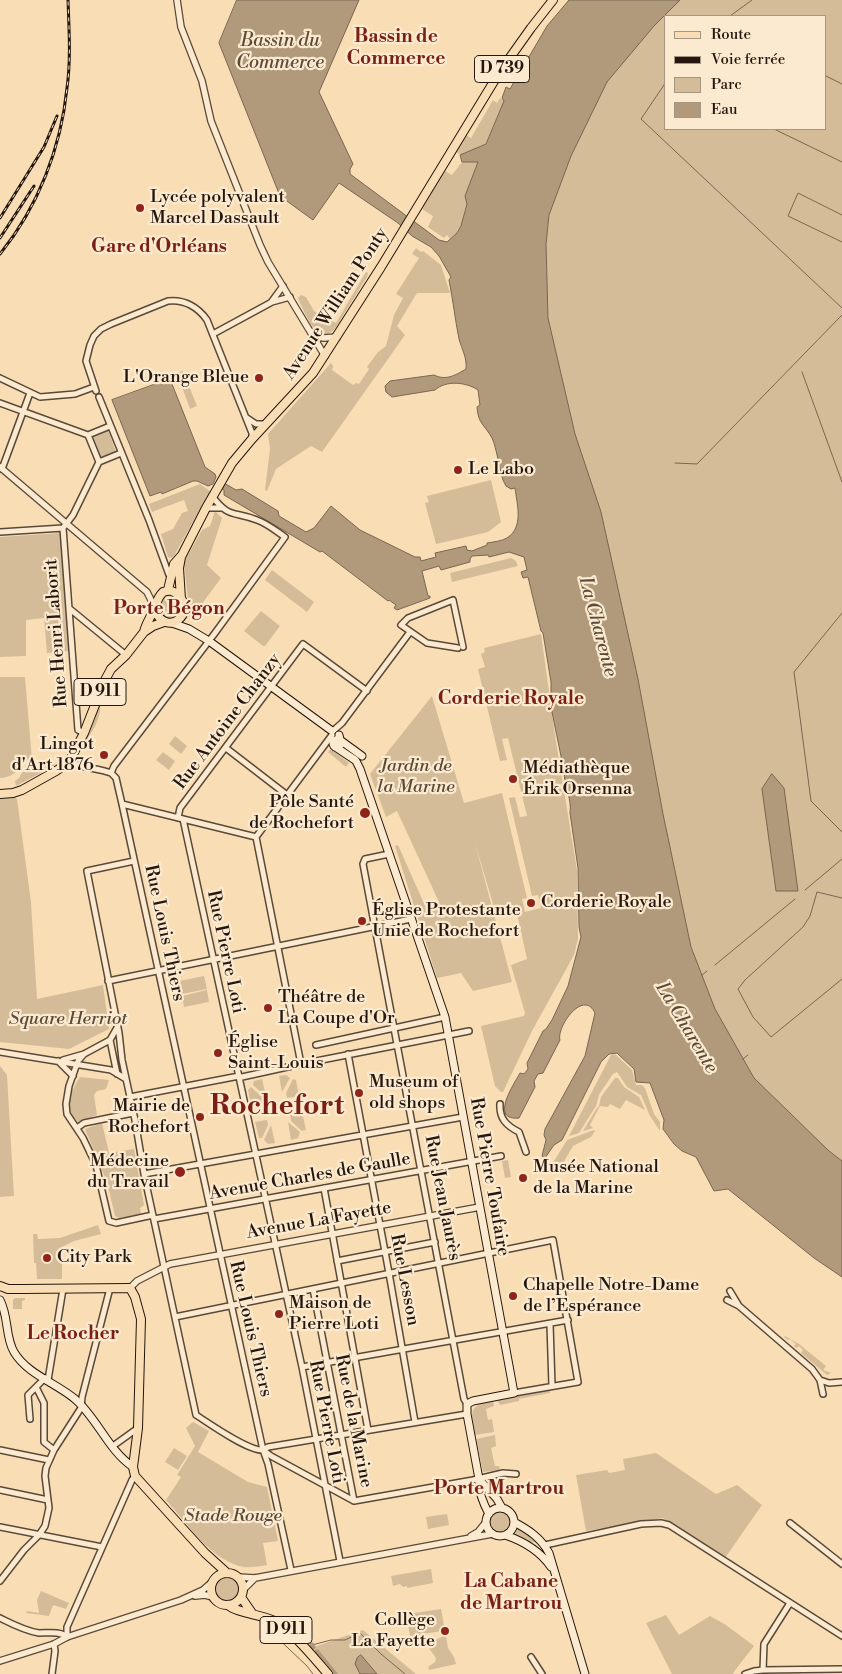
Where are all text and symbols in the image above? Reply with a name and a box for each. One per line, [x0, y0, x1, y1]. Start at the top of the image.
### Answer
legend [664, 15, 827, 130]
text: Route [711, 25, 751, 44]
district label: Bassin de Commerce [346, 26, 446, 70]
water label: Bassin du Commerce [236, 30, 324, 74]
text: Voie ferrée [711, 50, 785, 69]
road number: D 739 [474, 56, 530, 82]
text: Parc [711, 75, 742, 94]
text: Eau [711, 100, 738, 119]
place label: Lycée polyvalent Marcel Dassault [150, 187, 285, 230]
marker: Lycée polyvalent Marcel Dassault [134, 202, 146, 214]
street label: Avenue William Ponty [279, 224, 393, 384]
district label: Gare d'Orléans [91, 236, 227, 258]
place label: L'Orange Bleue [123, 367, 249, 389]
marker: L'Orange Bleue [253, 372, 265, 384]
place label: Le Labo [468, 459, 534, 481]
marker: Le Labo [452, 464, 464, 476]
street label: Rue Henri Laborit [41, 558, 73, 708]
water label: La Charente [573, 575, 621, 679]
district label: Porte Bégon [113, 598, 225, 620]
street label: Rue Antoine Chanzy [170, 650, 286, 794]
road number: D 911 [74, 679, 126, 706]
district label: Corderie Royale [438, 688, 584, 710]
place label: Lingot d'Art 1876 [11, 734, 94, 776]
marker: Lingot d'Art 1876 [98, 749, 110, 761]
park label: Jardin de la Marine [377, 756, 455, 799]
place label: Médiathèque Érik Orsenna [523, 758, 632, 801]
marker: Médiathèque Érik Orsenna [507, 773, 519, 785]
place label: Pôle Santé de Rochefort [249, 792, 354, 834]
marker: Pôle Santé de Rochefort [358, 806, 372, 820]
street label: Rue Louis Thiers [139, 863, 189, 1003]
street label: Rue Pierre Loti [201, 888, 249, 1016]
place label: Corderie Royale [541, 892, 672, 914]
marker: Corderie Royale [525, 897, 537, 909]
place label: Église Protestante Unie de Rochefort [372, 900, 521, 942]
marker: Église Protestante Unie de Rochefort [356, 915, 368, 927]
water label: La Charente [650, 978, 722, 1078]
place label: Théâtre de La Coupe d'Or [278, 987, 395, 1030]
marker: Théâtre de La Coupe d'Or [262, 1002, 274, 1014]
park label: Square Herriot [9, 1009, 127, 1031]
place label: Église Saint-Louis [228, 1032, 324, 1074]
marker: Église Saint-Louis [212, 1047, 224, 1059]
place label: Museum of old shops [369, 1072, 458, 1114]
marker: Museum of old shops [353, 1087, 365, 1099]
district label: Rochefort [210, 1090, 344, 1124]
place label: Mairie de Rochefort [108, 1096, 190, 1138]
street label: Rue Pierre Toufaire [464, 1096, 514, 1258]
marker: Mairie de Rochefort [194, 1111, 206, 1123]
street label: Rue Jean Jaurès [419, 1133, 465, 1263]
street label: Avenue Charles de Gaulle [208, 1149, 412, 1205]
place label: Médecine du Travail [87, 1151, 169, 1194]
place label: Musée National de la Marine [533, 1157, 659, 1200]
marker: Médecine du Travail [173, 1165, 187, 1179]
marker: Musée National de la Marine [517, 1172, 529, 1184]
street label: Avenue La Fayette [245, 1198, 393, 1244]
street label: Rue Lesson [385, 1232, 423, 1328]
place label: City Park [57, 1247, 131, 1269]
marker: City Park [41, 1252, 53, 1264]
street label: Rue Louis Thiers [224, 1259, 276, 1399]
place label: Chapelle Notre-Dame de l’Espérance [523, 1275, 699, 1318]
marker: Chapelle Notre-Dame de l’Espérance [507, 1290, 519, 1302]
place label: Maison de Pierre Loti [289, 1293, 379, 1336]
marker: Maison de Pierre Loti [273, 1308, 285, 1320]
district label: Le Rocher [27, 1323, 119, 1345]
street label: Rue de la Marine [329, 1352, 377, 1490]
street label: Rue Pierre Loti [303, 1358, 349, 1486]
district label: Porte Martrou [434, 1478, 564, 1500]
park label: Stade Rouge [184, 1506, 282, 1528]
district label: La Cabane de Martrou [460, 1571, 562, 1615]
place label: Collège La Fayette [351, 1610, 435, 1652]
road number: D 911 [260, 1616, 312, 1644]
marker: Collège La Fayette [439, 1625, 451, 1637]

